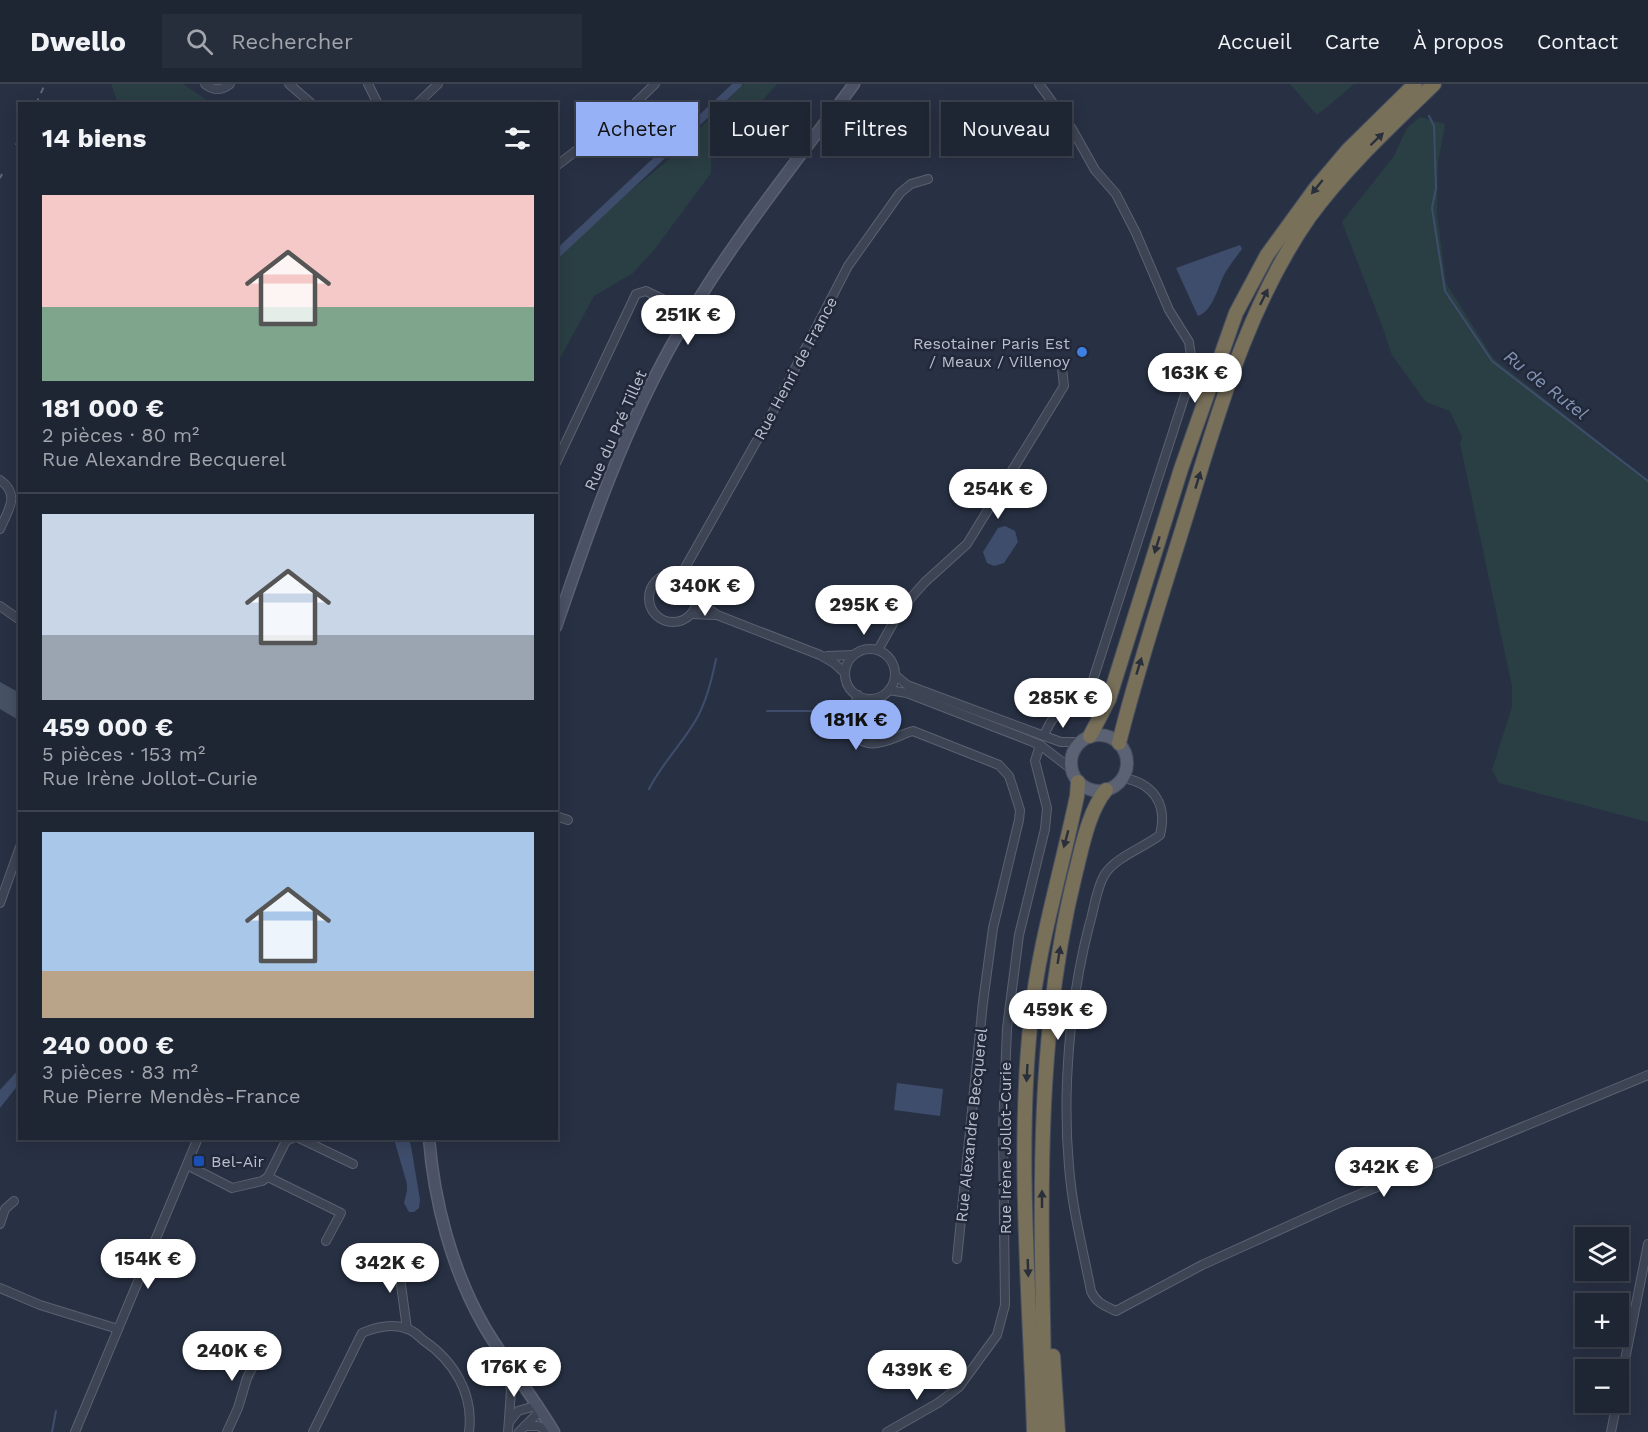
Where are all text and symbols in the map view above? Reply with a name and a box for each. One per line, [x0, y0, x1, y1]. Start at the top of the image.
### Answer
search box [162, 14, 582, 68]
text: Dwello [30, 25, 126, 58]
icon: search [183, 25, 216, 58]
text: Rechercher [231, 29, 353, 54]
text: Accueil [1217, 29, 1292, 54]
text: Carte [1325, 29, 1380, 54]
text: À propos [1413, 29, 1504, 54]
text: Contact [1537, 29, 1618, 54]
chip: Acheter [576, 102, 698, 156]
chip: Louer [710, 102, 810, 156]
chip: Filtres [822, 102, 929, 156]
chip: Nouveau [941, 102, 1072, 156]
icon: filters [501, 122, 534, 155]
text: 14 biens [42, 123, 146, 153]
one-way arrow [1370, 133, 1384, 147]
one-way arrow [1311, 179, 1324, 194]
icon: home [234, 234, 342, 342]
one-way arrow [1260, 288, 1269, 305]
street label: Rue Henri de France [750, 293, 841, 443]
pin: 251K € [639, 295, 737, 346]
text: 251K € [655, 302, 721, 326]
place label: Resotainer Paris Est / Meaux / Villenoy [913, 334, 1071, 371]
marker: Resotainer Paris Est / Meaux / Villenoy [1075, 345, 1089, 359]
water label: Ru de Rutel [1500, 345, 1592, 424]
pin: 163K € [1146, 353, 1244, 404]
text: 163K € [1162, 360, 1228, 384]
street label: Rue du Pré Tillet [580, 367, 651, 493]
text: 181 000 € [42, 393, 164, 423]
text: 2 pièces · 80 m² [42, 423, 199, 447]
text: Rue Alexandre Becquerel [42, 447, 286, 471]
pin: 254K € [949, 469, 1047, 520]
one-way arrow [1193, 471, 1203, 489]
text: 254K € [963, 476, 1033, 500]
one-way arrow [1152, 536, 1161, 554]
icon: home [234, 553, 342, 661]
pin: 340K € [656, 566, 754, 617]
text: 340K € [669, 573, 741, 597]
pin: 295K € [815, 585, 913, 636]
text: 295K € [829, 592, 899, 616]
one-way arrow [1135, 657, 1144, 675]
pin: 285K € [1014, 678, 1112, 729]
text: 285K € [1028, 685, 1098, 709]
pin: 181K € [807, 700, 905, 751]
text: 181K € [824, 707, 888, 731]
text: 459 000 € [42, 712, 173, 742]
text: 5 pièces · 153 m² [42, 742, 205, 766]
text: Rue Irène Jollot-Curie [42, 766, 258, 790]
one-way arrow [1061, 830, 1071, 849]
icon: home [234, 871, 342, 979]
one-way arrow [1055, 946, 1064, 965]
pin: 459K € [1009, 990, 1107, 1041]
text: 459K € [1023, 997, 1093, 1021]
street label: Rue Alexandre Becquerel [952, 1027, 991, 1223]
text: 240 000 € [42, 1030, 174, 1060]
text: 3 pièces · 83 m² [42, 1060, 198, 1084]
street label: Rue Irène Jollot-Curie [996, 1062, 1015, 1234]
one-way arrow [1023, 1063, 1032, 1082]
text: Rue Pierre Mendès-France [42, 1084, 301, 1108]
pin: 342K € [1335, 1147, 1433, 1198]
place label: Bel-Air [211, 1152, 265, 1171]
marker: Bel-Air [192, 1154, 206, 1168]
text: 342K € [1349, 1154, 1419, 1178]
one-way arrow [1038, 1190, 1047, 1209]
map controls [1575, 1227, 1629, 1413]
button: layers [1575, 1227, 1629, 1281]
pin: 154K € [99, 1239, 197, 1290]
pin: 342K € [341, 1243, 439, 1294]
text: 154K € [115, 1246, 181, 1270]
text: 342K € [355, 1250, 425, 1274]
one-way arrow [1023, 1258, 1032, 1277]
button: + [1575, 1293, 1629, 1347]
pin: 240K € [183, 1331, 281, 1382]
text: 240K € [197, 1338, 268, 1362]
pin: 176K € [465, 1347, 563, 1398]
pin: 439K € [868, 1350, 966, 1401]
text: 176K € [481, 1354, 547, 1378]
text: 439K € [882, 1357, 952, 1381]
button: − [1575, 1359, 1629, 1413]

